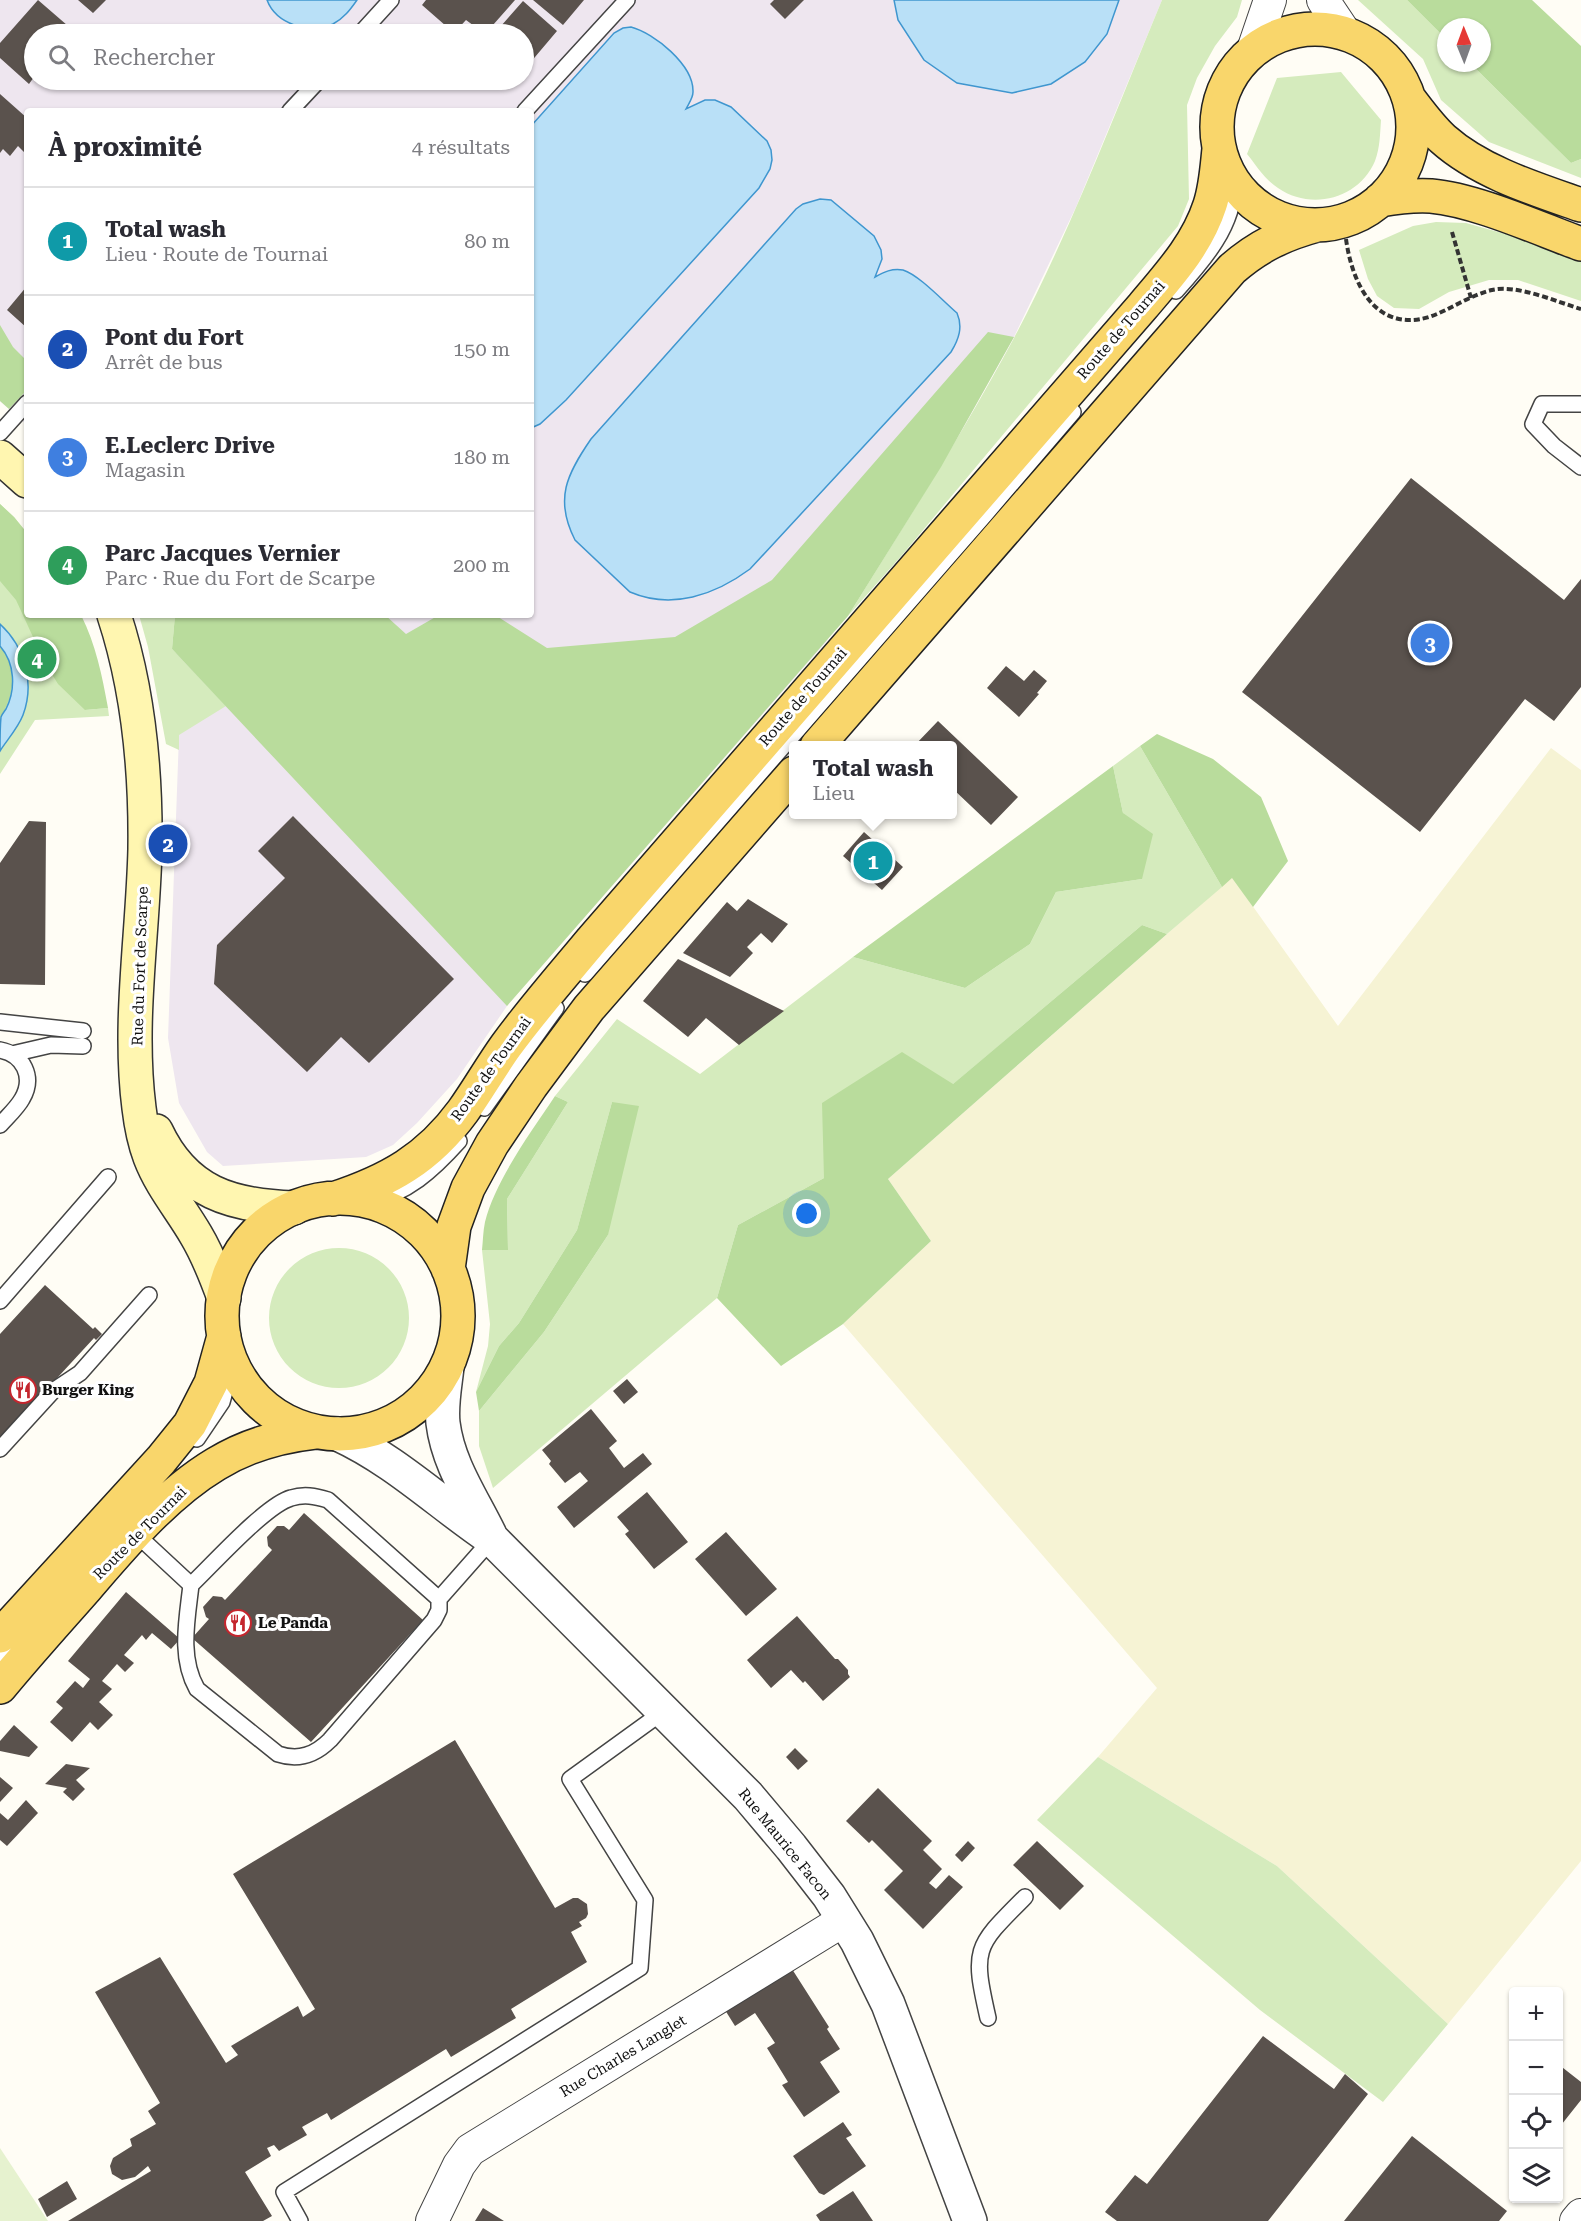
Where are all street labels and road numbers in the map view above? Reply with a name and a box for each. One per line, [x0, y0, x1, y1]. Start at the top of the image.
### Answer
street label: Route de Tournai [1073, 277, 1169, 383]
street label: Route de Tournai [755, 644, 851, 750]
street label: Rue du Fort de Scarpe [128, 886, 152, 1046]
street label: Route de Tournai [447, 1013, 535, 1125]
street label: Route de Tournai [90, 1483, 190, 1583]
street label: Rue Maurice Facon [735, 1785, 836, 1904]
street label: Rue Charles Langlet [557, 2011, 690, 2101]

